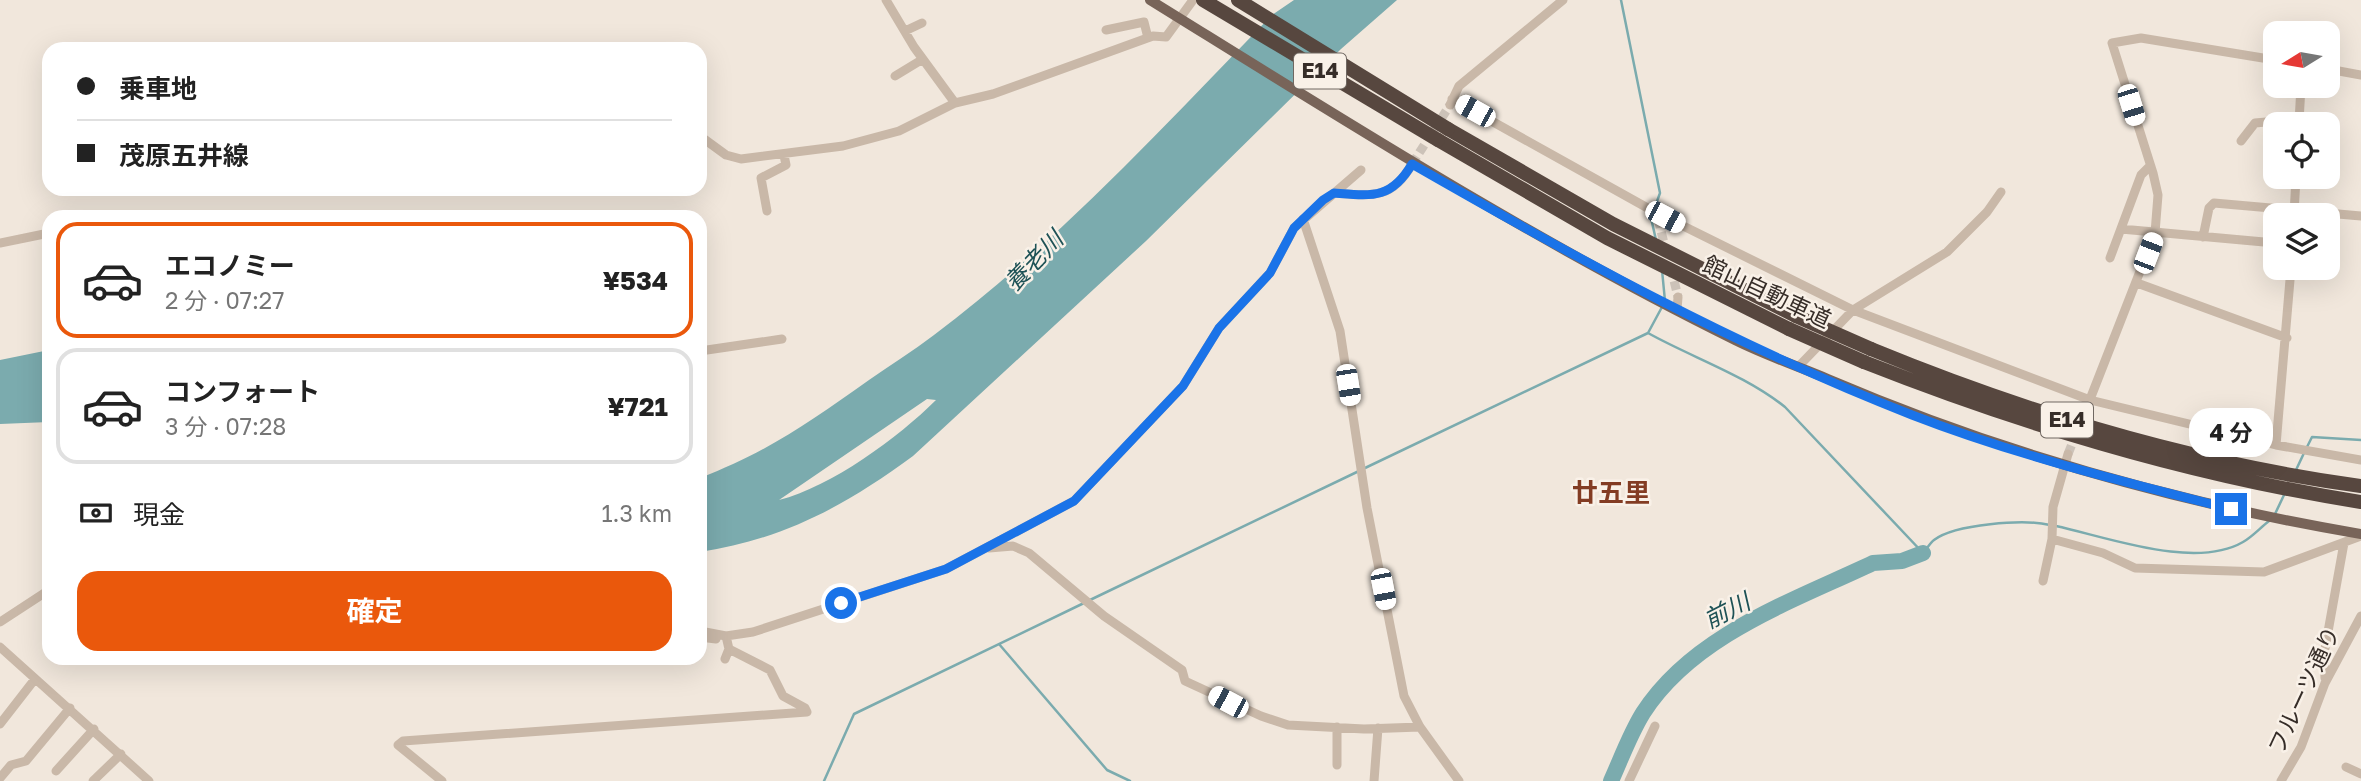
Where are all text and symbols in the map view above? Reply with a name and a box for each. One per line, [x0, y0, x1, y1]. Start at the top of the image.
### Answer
north arrow [2263, 21, 2340, 98]
map controls [2263, 21, 2340, 280]
road number: E14 [1294, 54, 1346, 88]
text: 乗車地 [119, 73, 197, 104]
car [2115, 82, 2148, 128]
car [1452, 92, 1499, 130]
button: locate [2263, 112, 2340, 189]
text: 茂原五井線 [119, 140, 249, 171]
car [1642, 198, 1689, 236]
button: layers [2263, 203, 2340, 280]
water label: 養老川 [997, 222, 1070, 296]
car [2131, 230, 2166, 276]
icon: car [81, 249, 144, 312]
street label: 館山自動車道 [1699, 249, 1836, 333]
text: エコノミー [165, 250, 295, 281]
text: ¥534 [603, 265, 668, 296]
text: 2 分 · 07:27 [165, 286, 284, 314]
car [1335, 363, 1362, 407]
icon: car [81, 375, 144, 438]
text: コンフォート [165, 376, 320, 407]
text: ¥721 [607, 391, 668, 422]
road number: E14 [2041, 402, 2093, 438]
callout: 4 分 [2189, 407, 2273, 456]
text: 3 分 · 07:28 [165, 412, 286, 440]
text: 4 分 [2209, 418, 2253, 446]
district label: 廿五里 [1572, 477, 1650, 508]
route end [2215, 493, 2247, 525]
icon: cash [77, 494, 115, 532]
text: 現金 [133, 499, 185, 530]
text: 1.3 km [601, 499, 672, 527]
car [1369, 566, 1398, 612]
button: 確定 [77, 571, 672, 651]
water label: 前川 [1698, 584, 1757, 633]
route start [825, 587, 857, 619]
street label: フルーツ通り [2261, 621, 2345, 758]
car [1205, 683, 1252, 721]

